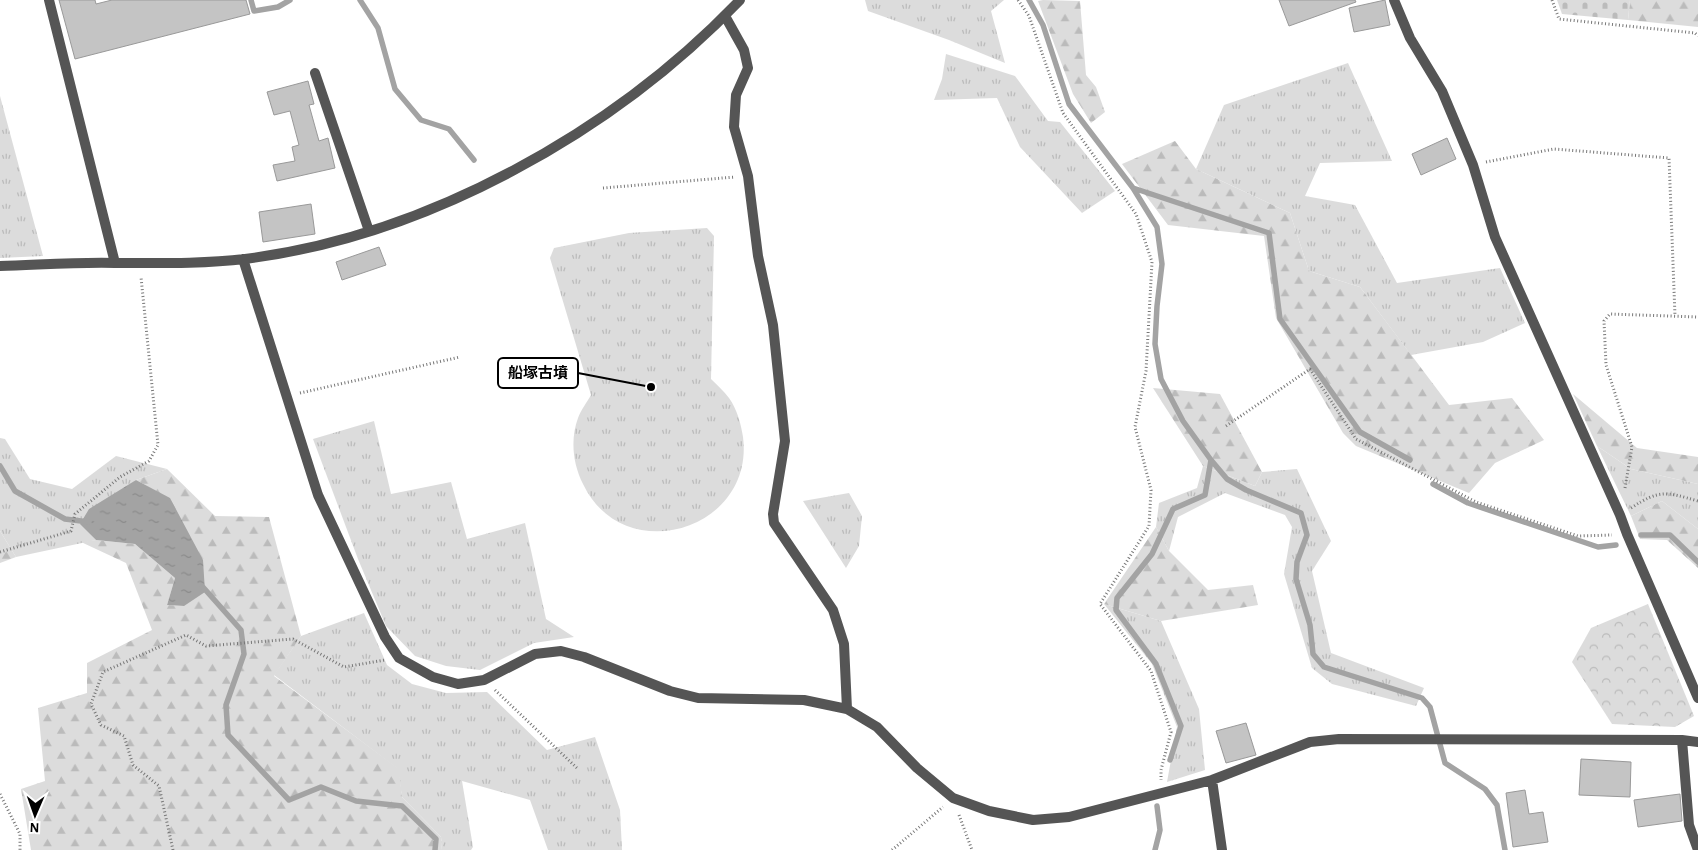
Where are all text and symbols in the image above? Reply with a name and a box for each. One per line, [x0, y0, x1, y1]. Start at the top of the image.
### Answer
callout: 船塚古墳 [498, 358, 578, 388]
text: 船塚古墳 [508, 365, 568, 381]
north arrow [10, 790, 60, 840]
text: N [29, 820, 40, 834]

